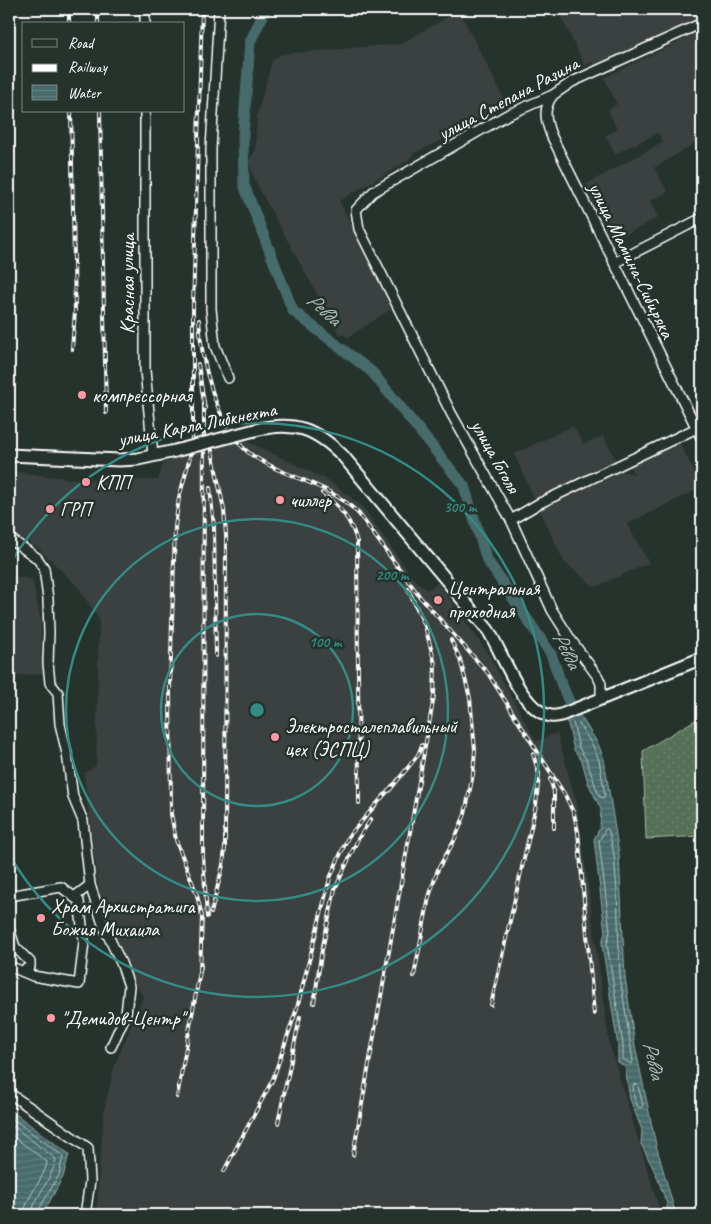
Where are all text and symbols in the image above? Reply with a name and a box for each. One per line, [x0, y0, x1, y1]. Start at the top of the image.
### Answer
legend [22, 22, 185, 112]
text: Road [68, 34, 95, 53]
street label: улица Степана Разина [433, 50, 584, 146]
text: Railway [68, 58, 109, 77]
text: Water [68, 84, 102, 103]
street label: улица Мамина-Сибиряка [582, 177, 681, 343]
street label: Красная улица [115, 232, 140, 334]
water label: Ревда [301, 287, 349, 333]
place label: компрессорная [92, 383, 193, 408]
marker: компрессорная [76, 389, 88, 401]
street label: улица Карла Либкнехта [115, 397, 280, 452]
street label: улица Гоголя [465, 414, 527, 499]
place label: КПП [96, 470, 134, 495]
marker: КПП [80, 476, 92, 488]
place label: чиллер [290, 488, 332, 513]
marker: чиллер [274, 494, 286, 506]
place label: ГРП [60, 497, 95, 522]
text: 300 m [444, 498, 478, 517]
marker: ГРП [44, 503, 56, 515]
text: 200 m [376, 566, 410, 585]
place label: Центральная проходная [448, 576, 540, 624]
marker: Центральная проходная [432, 594, 444, 606]
water label: Ревда [547, 627, 588, 675]
text: 100 m [309, 633, 343, 652]
centre of rings [248, 701, 266, 719]
place label: Электросталеплавильный цех (ЭСПЦ) [285, 714, 459, 762]
marker: Электросталеплавильный цех (ЭСПЦ) [269, 731, 281, 743]
place label: Храм Архистратига Божия Михаила [51, 894, 197, 942]
marker: Храм Архистратига Божия Михаила [35, 912, 47, 924]
place label: "Демидов-Центр" [61, 1006, 189, 1031]
marker: "Демидов-Центр" [45, 1012, 57, 1024]
water label: Ревда [637, 1039, 671, 1084]

